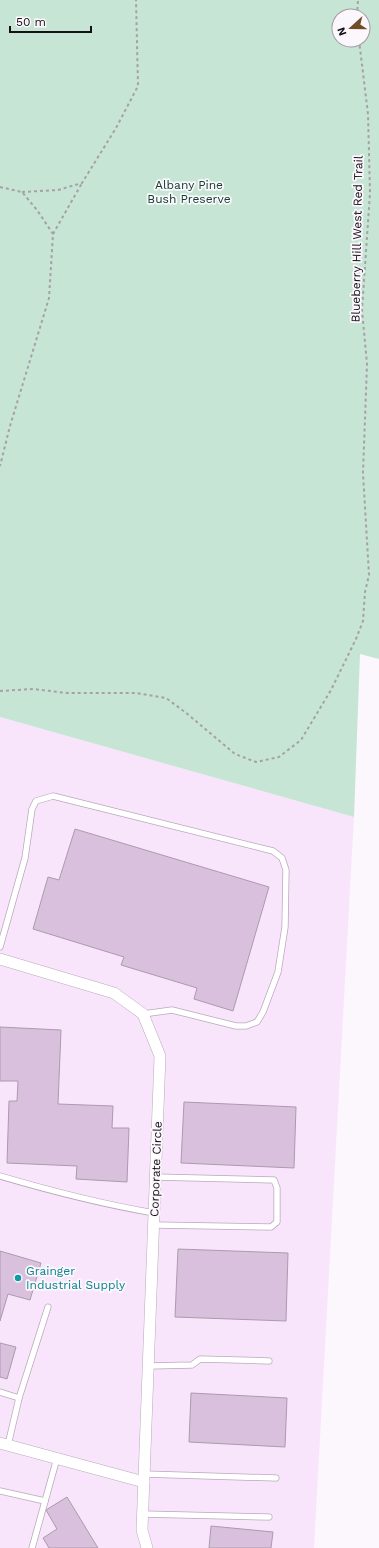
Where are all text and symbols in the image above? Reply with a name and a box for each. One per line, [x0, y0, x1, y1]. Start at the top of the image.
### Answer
scale bar [10, 8, 91, 34]
north arrow [331, 8, 371, 48]
text: 50 m [16, 15, 46, 29]
text: N [335, 25, 350, 38]
street label: Blueberry Hill West Red Trail [349, 155, 365, 323]
park label: Albany Pine Bush Preserve [147, 178, 231, 206]
street label: Corporate Circle [147, 1121, 165, 1217]
place label: Grainger Industrial Supply [26, 1264, 126, 1292]
marker: Grainger Industrial Supply [13, 1273, 23, 1283]

